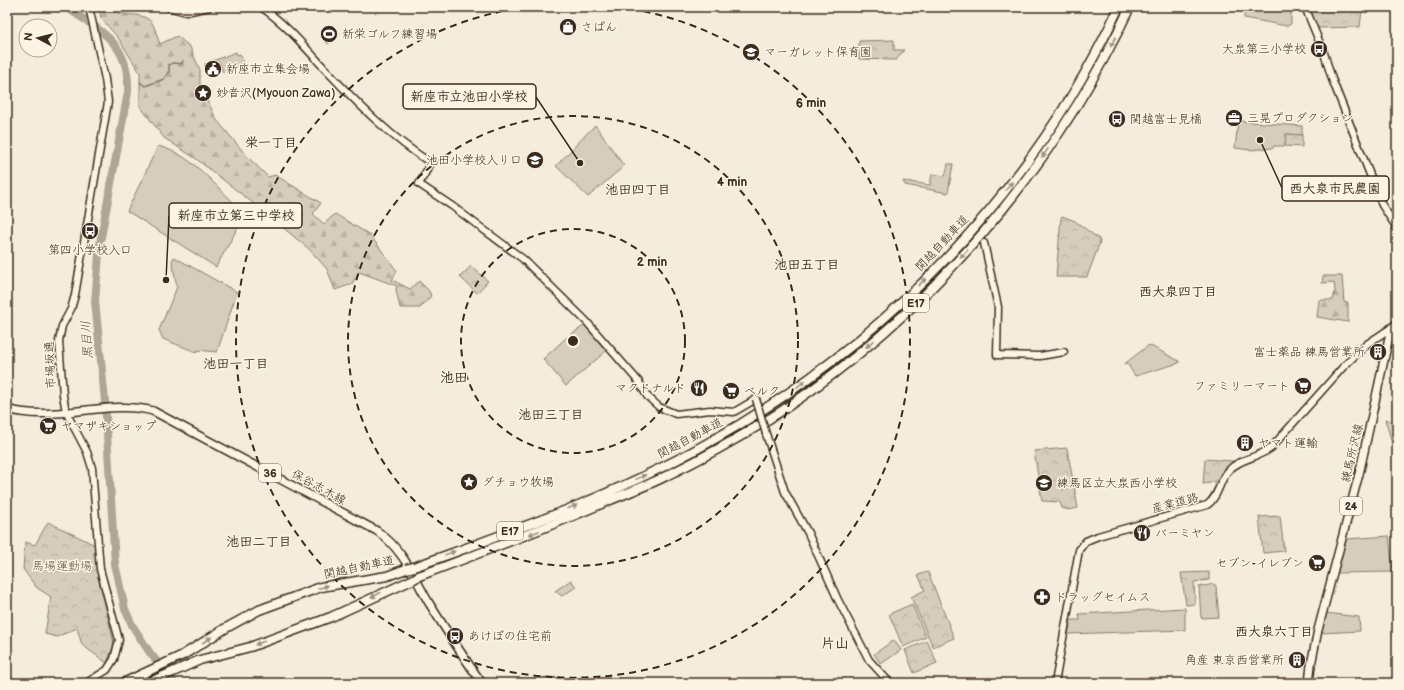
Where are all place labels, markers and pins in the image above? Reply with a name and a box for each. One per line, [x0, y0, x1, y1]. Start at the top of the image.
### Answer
shop icon: さぱん [558, 17, 578, 37]
place label: さぱん [581, 20, 617, 35]
sports icon: 新栄ゴルフ練習場 [319, 24, 339, 44]
place label: 新栄ゴルフ練習場 [342, 27, 438, 42]
bus stop icon: 大泉第三小学校 [1309, 39, 1329, 59]
school or university icon: マーガレット保育園 [741, 42, 761, 62]
place label: 大泉第三小学校 [1222, 42, 1306, 57]
place label: マーガレット保育園 [764, 45, 872, 60]
public building icon: 新座市立集会場 [203, 59, 223, 79]
place label: 新座市立集会場 [226, 62, 310, 77]
place icon: 妙音沢(Myouon Zawa) [193, 83, 213, 103]
callout: 新座市立池田小学校 [403, 84, 536, 109]
place label: 妙音沢(Myouon Zawa) [216, 86, 335, 101]
office icon: 三晃プロダクション [1224, 108, 1244, 128]
bus stop icon: 関越富士見橋 [1107, 109, 1127, 129]
place label: 三晃プロダクション [1247, 111, 1354, 126]
place label: 関越富士見橋 [1130, 112, 1202, 127]
school or university icon: 池田小学校入り口 [525, 150, 545, 170]
place label: 池田小学校入り口 [426, 153, 522, 168]
callout: 西大泉市民農園 [1282, 176, 1389, 201]
callout: 新座市立第三中学校 [169, 203, 302, 228]
bus stop icon: 第四小学校入口 [80, 221, 100, 241]
place label: 第四小学校入口 [48, 243, 132, 258]
centre of rings [566, 334, 580, 348]
building icon: 富士薬品 練馬営業所 [1368, 342, 1388, 362]
place label: 富士薬品 練馬営業所 [1254, 345, 1365, 360]
supermarket icon: ファミリーマート [1293, 376, 1313, 396]
restaurant icon: マクドナルド [689, 378, 709, 398]
place label: ファミリーマート [1194, 379, 1290, 394]
place label: マクドナルド [615, 381, 686, 396]
supermarket icon: ベルク [721, 381, 741, 401]
place label: ベルク [744, 384, 780, 399]
supermarket icon: ヤマザキショップ [38, 416, 58, 436]
place label: ヤマザキショップ [61, 419, 157, 434]
building icon: ヤマト運輸 [1235, 433, 1255, 453]
place label: ヤマト運輸 [1258, 436, 1318, 451]
place icon: ダチョウ牧場 [459, 472, 479, 492]
school or university icon: 練馬区立大泉西小学校 [1034, 473, 1054, 493]
place label: ダチョウ牧場 [482, 475, 554, 490]
place label: 練馬区立大泉西小学校 [1057, 476, 1177, 491]
restaurant icon: バーミヤン [1132, 523, 1152, 543]
place label: バーミヤン [1155, 526, 1215, 541]
supermarket icon: セブン-イレブン [1307, 553, 1327, 573]
place label: セブン-イレブン [1216, 556, 1304, 571]
pharmacy icon: ドラッグセイムス [1032, 587, 1052, 607]
place label: ドラッグセイムス [1055, 590, 1151, 605]
bus stop icon: あけぼの住宅前 [445, 626, 465, 646]
place label: あけぼの住宅前 [468, 629, 552, 644]
building icon: 角産 東京西営業所 [1287, 650, 1307, 670]
place label: 角産 東京西営業所 [1185, 653, 1284, 668]

